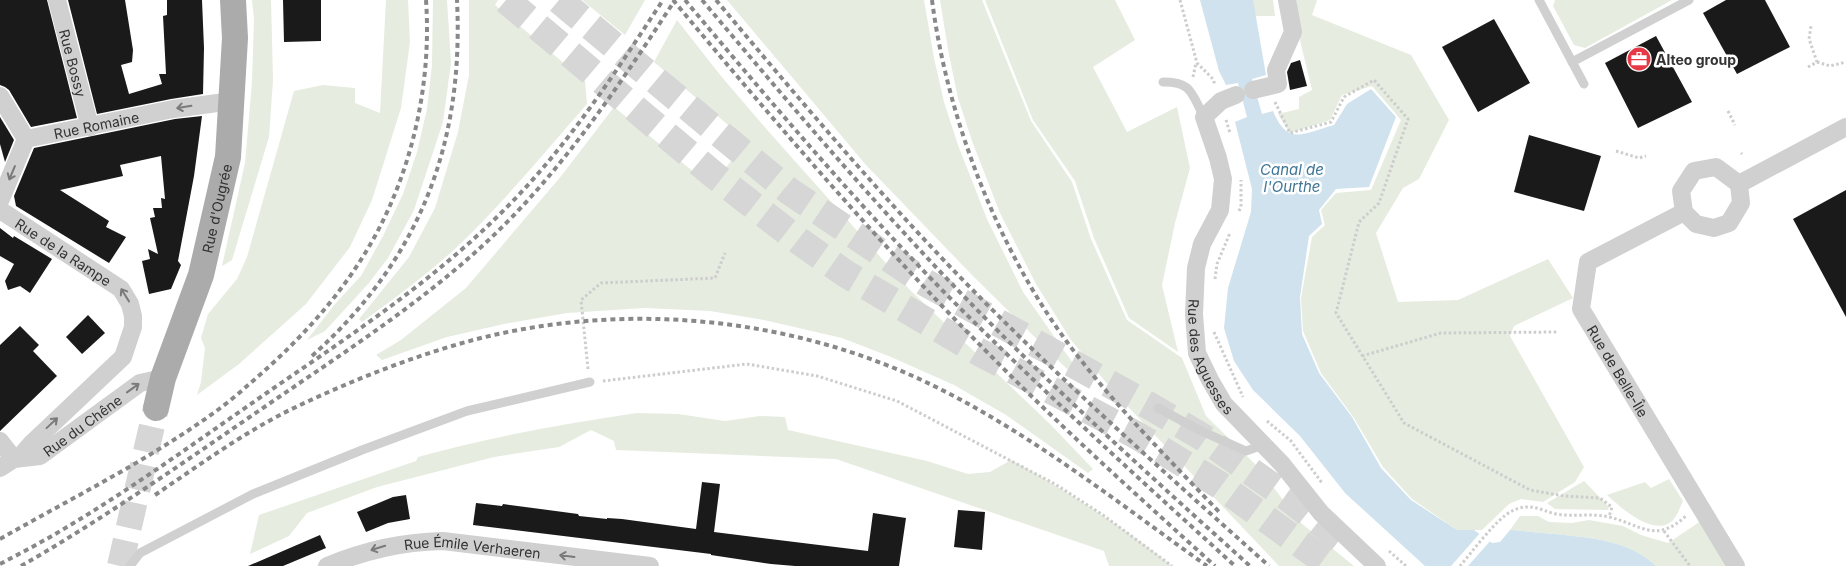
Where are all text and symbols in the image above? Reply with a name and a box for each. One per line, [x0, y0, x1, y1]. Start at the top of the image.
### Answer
street label: Rue Bossy [56, 27, 90, 99]
office icon: Alteo group [1626, 46, 1652, 72]
place label: Alteo group [1656, 51, 1736, 68]
one-way arrow [176, 103, 192, 113]
street label: Rue Romaine [52, 108, 140, 142]
water label: Canal de l'Ourthe [1260, 160, 1324, 196]
street label: Rue d'Ougrée [198, 162, 235, 255]
one-way arrow [7, 165, 16, 180]
street label: Rue de la Rampe [12, 214, 115, 289]
one-way arrow [119, 288, 130, 302]
street label: Rue des Aguesses [1185, 299, 1237, 418]
street label: Rue de Belle-Île [1584, 322, 1652, 420]
one-way arrow [126, 383, 140, 393]
street label: Rue du Chêne [39, 391, 125, 460]
one-way arrow [46, 417, 59, 429]
street label: Rue Émile Verhaeren [403, 532, 542, 561]
one-way arrow [370, 544, 386, 554]
one-way arrow [559, 551, 575, 561]

